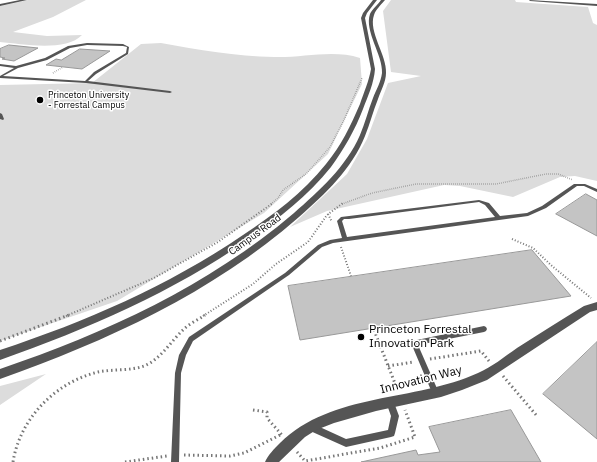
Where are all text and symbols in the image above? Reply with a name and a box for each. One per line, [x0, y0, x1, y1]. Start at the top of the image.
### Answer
place label: Princeton University - Forrestal Campus [48, 90, 129, 111]
marker: Princeton University - Forrestal Campus [35, 95, 45, 105]
street label: Campus Road [226, 212, 284, 258]
place label: Princeton Forrestal Innovation Park [369, 323, 472, 351]
marker: Princeton Forrestal Innovation Park [356, 332, 366, 342]
street label: Innovation Way [379, 363, 463, 397]

